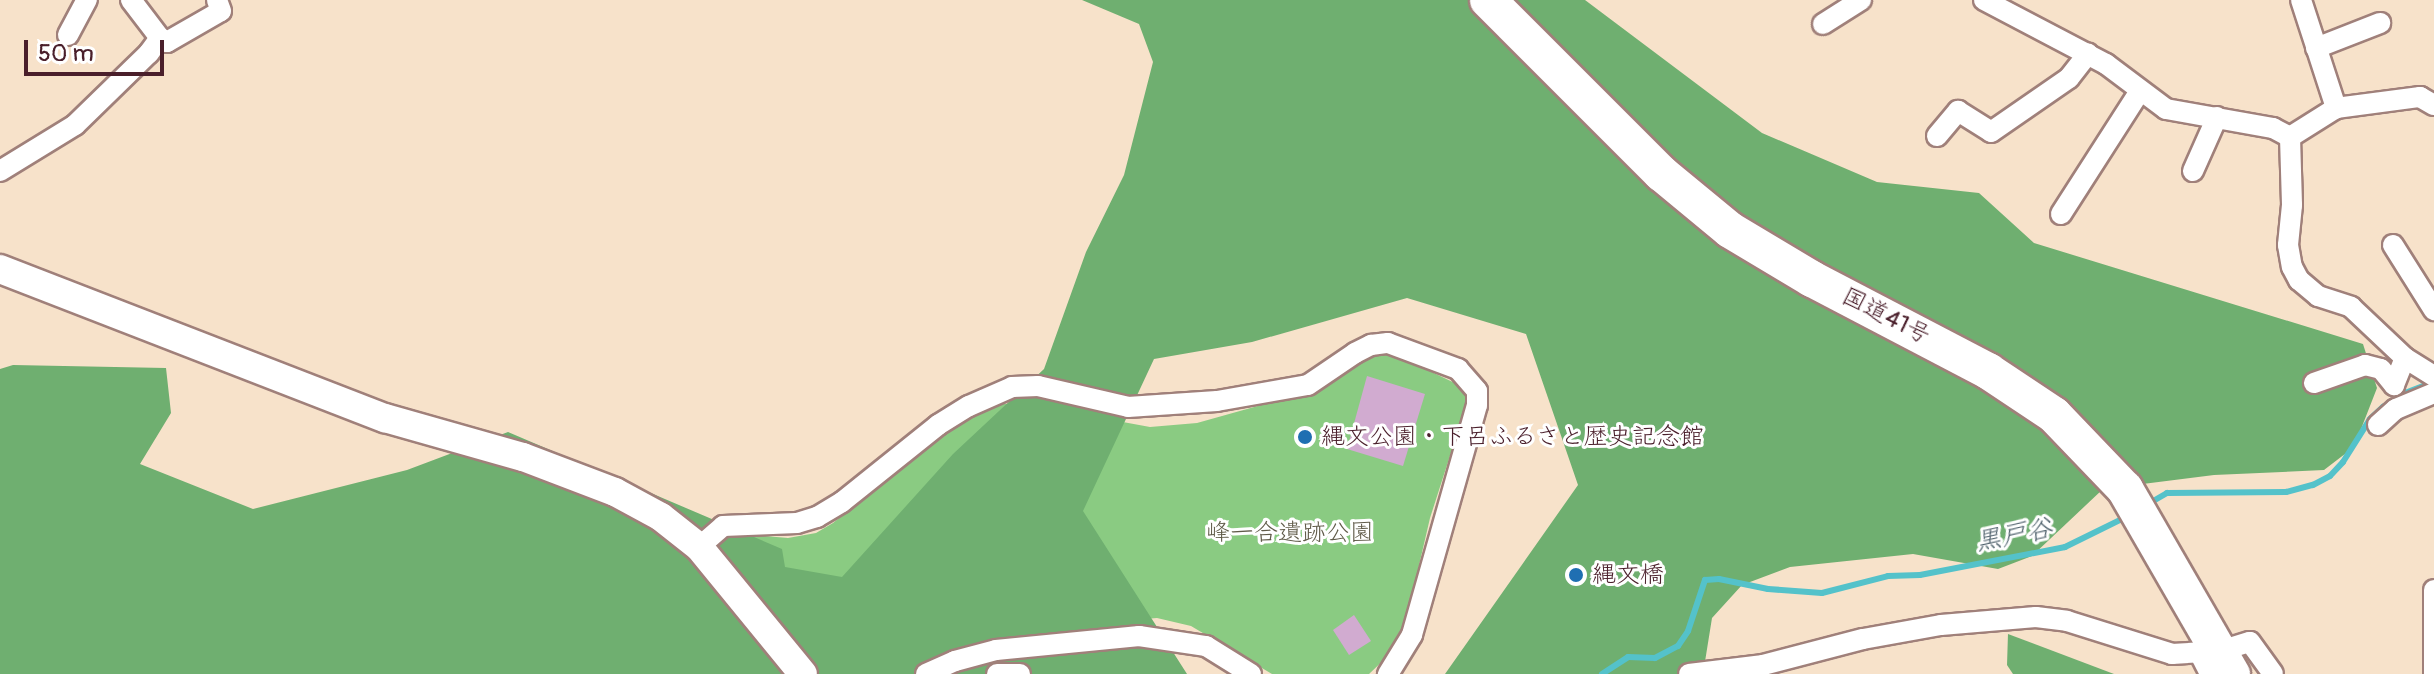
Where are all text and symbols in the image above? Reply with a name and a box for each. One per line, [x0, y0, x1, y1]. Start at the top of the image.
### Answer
scale bar [28, 24, 168, 74]
text: 50 m [38, 39, 94, 68]
street label: 国道41号 [1837, 282, 1935, 350]
place label: 縄文公園・下呂ふるさと歴史記念館 [1321, 423, 1705, 451]
marker: 縄文公園・下呂ふるさと歴史記念館 [1296, 428, 1314, 446]
water label: 黒戸谷 [1973, 513, 2055, 559]
park label: 峰一合遺跡公園 [1206, 519, 1374, 547]
place label: 縄文橋 [1592, 561, 1664, 589]
marker: 縄文橋 [1567, 566, 1585, 584]

